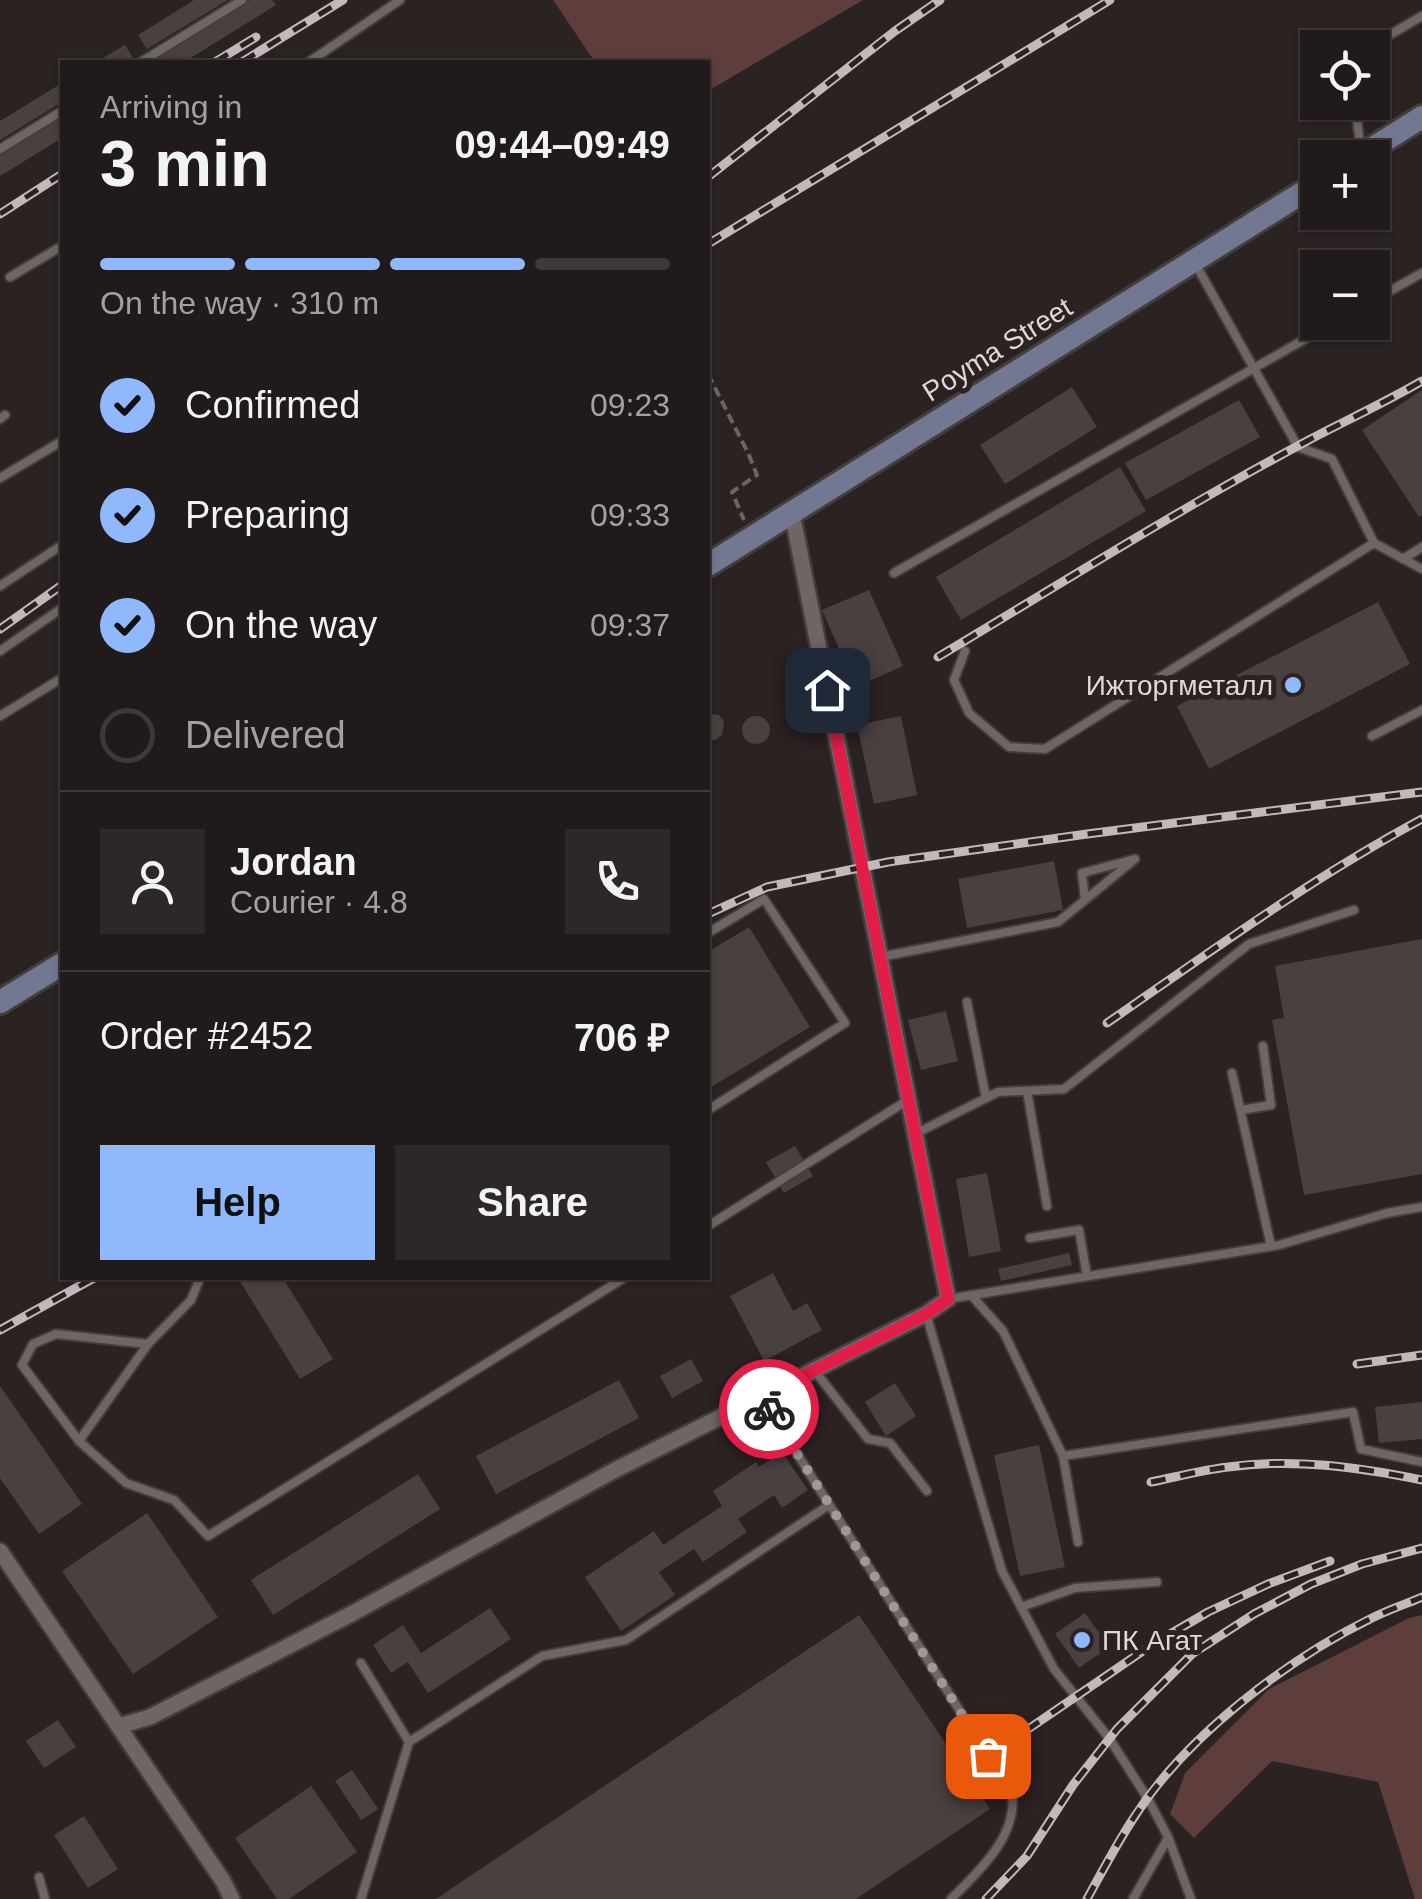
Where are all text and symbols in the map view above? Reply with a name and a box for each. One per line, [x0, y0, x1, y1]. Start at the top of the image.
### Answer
map controls [1300, 30, 1390, 340]
button: locate [1300, 30, 1390, 120]
text: Arriving in [100, 89, 242, 125]
text: 09:44–09:49 [454, 124, 670, 166]
text: 3 min [100, 127, 270, 200]
button: + [1300, 140, 1390, 230]
button: − [1300, 250, 1390, 340]
text: On the way · 310 m [100, 285, 379, 321]
street label: Poyma Street [917, 291, 1078, 408]
icon: check [100, 378, 155, 433]
text: Confirmed [185, 384, 360, 426]
text: 09:23 [590, 387, 670, 423]
icon: check [100, 488, 155, 543]
text: Preparing [185, 494, 350, 536]
text: 09:33 [590, 497, 670, 533]
icon: check [100, 598, 155, 653]
text: On the way [185, 604, 377, 646]
text: 09:37 [590, 607, 670, 643]
pin [785, 648, 870, 733]
icon: home [800, 663, 855, 718]
place label: Ижторгметалл [1086, 670, 1273, 701]
marker: Ижторгметалл [1282, 674, 1304, 696]
text: Delivered [185, 714, 346, 756]
button: person [100, 829, 205, 934]
button: phone [565, 829, 670, 934]
text: Jordan [230, 841, 357, 883]
text: Courier · 4.8 [230, 884, 408, 920]
text: Order #2452 [100, 1015, 313, 1057]
text: 706 ₽ [574, 1017, 670, 1059]
button: Help [100, 1145, 375, 1260]
button: Share [395, 1145, 670, 1260]
courier [719, 1359, 819, 1459]
icon: bike [742, 1382, 797, 1437]
place label: ПК Агат [1102, 1625, 1202, 1656]
marker: ПК Агат [1071, 1629, 1093, 1651]
pin [946, 1714, 1031, 1799]
icon: bag [961, 1729, 1016, 1784]

